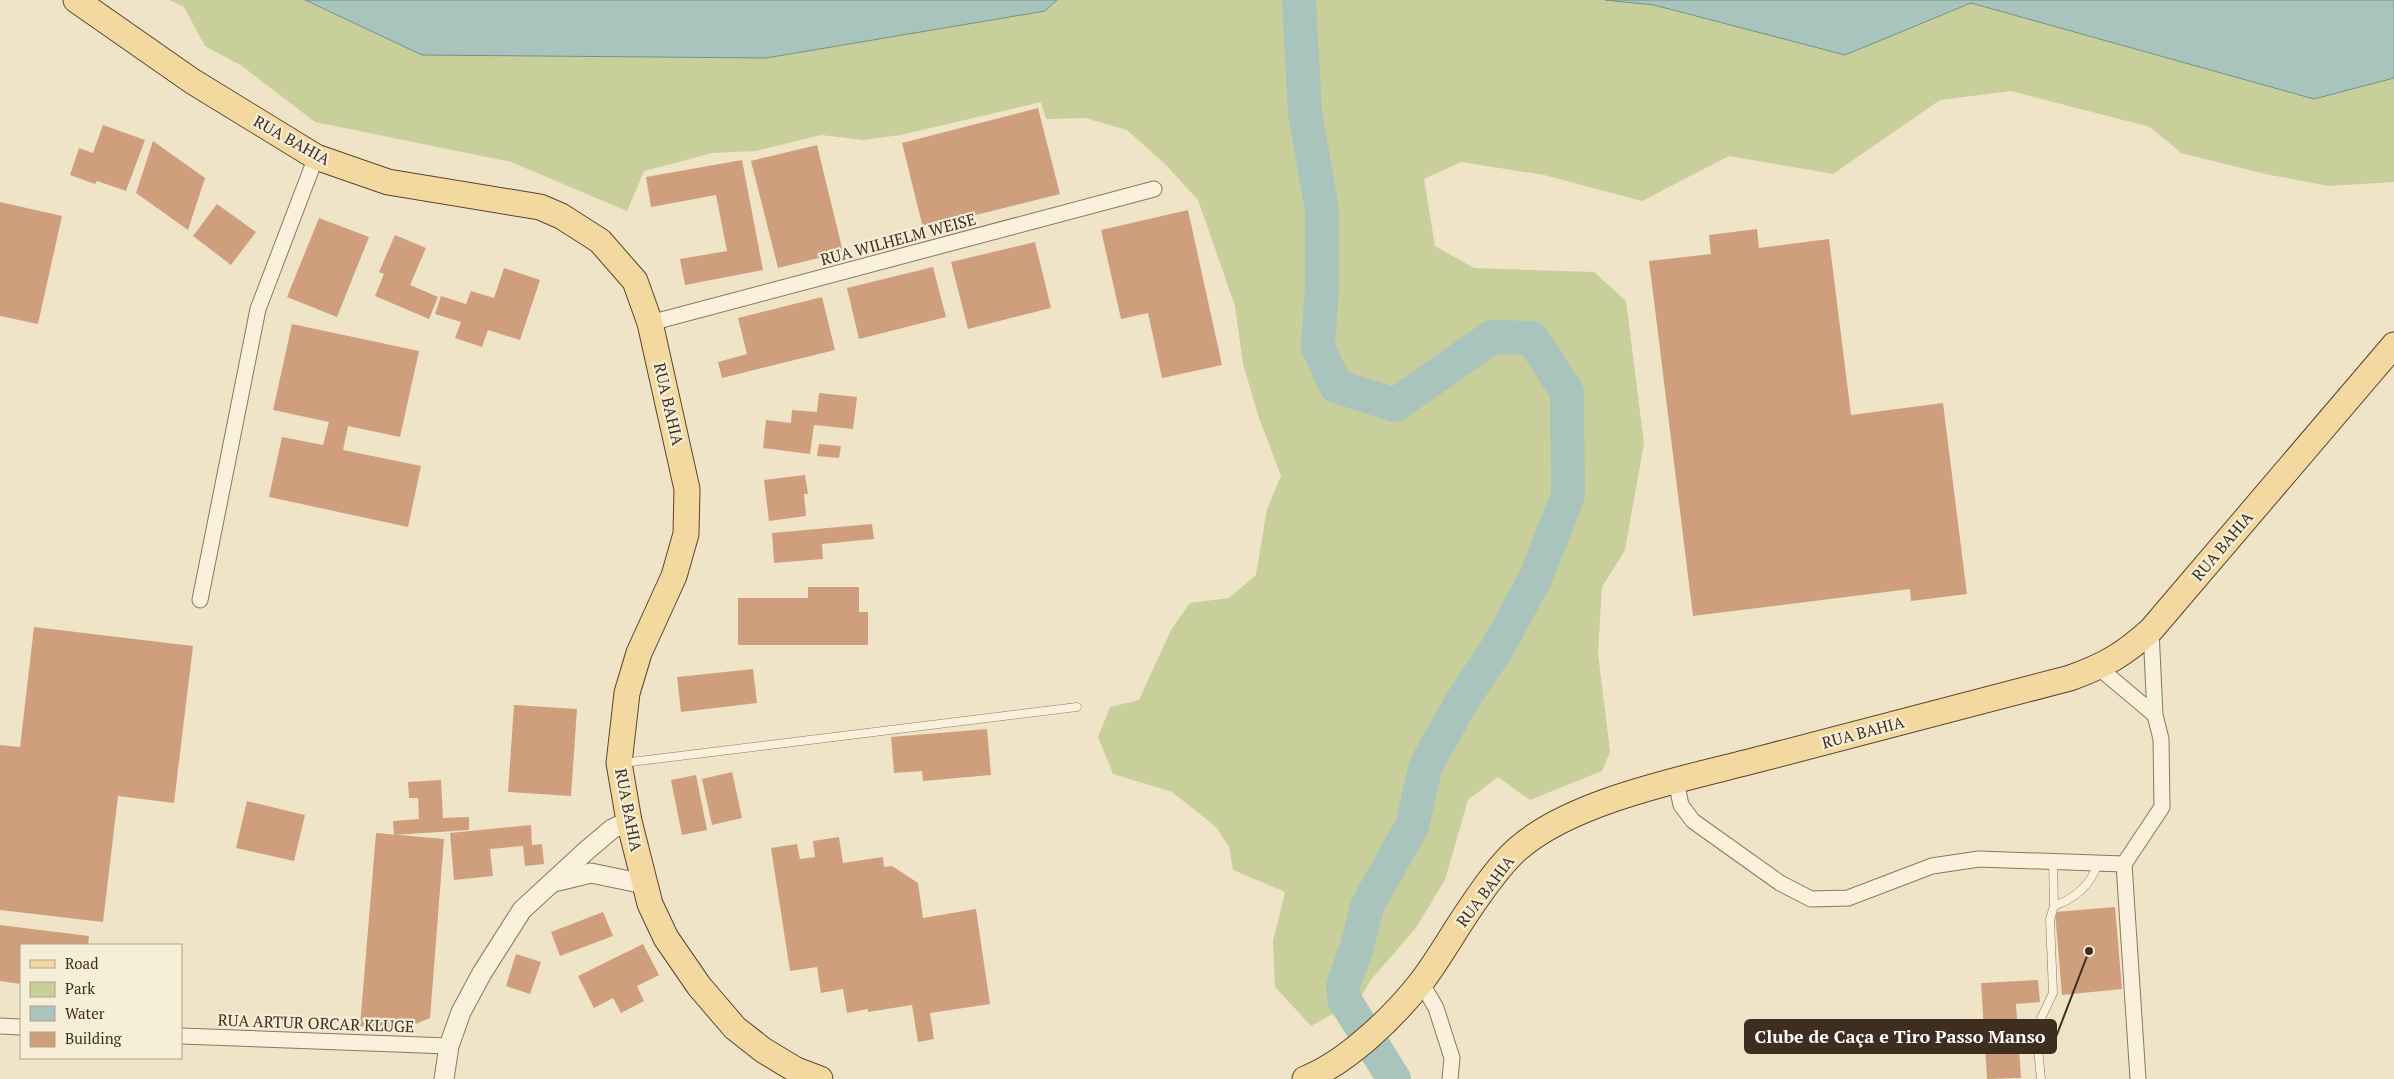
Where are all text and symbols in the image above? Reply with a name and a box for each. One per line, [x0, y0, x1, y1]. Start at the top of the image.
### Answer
street label: RUA BAHIA [250, 110, 334, 170]
street label: RUA WILHELM WEISE [818, 208, 978, 270]
street label: RUA BAHIA [649, 360, 689, 448]
street label: RUA BAHIA [2186, 507, 2258, 585]
street label: RUA BAHIA [1819, 710, 1907, 754]
street label: RUA BAHIA [610, 766, 648, 854]
street label: RUA BAHIA [1451, 851, 1519, 931]
legend [20, 944, 182, 1059]
text: Road [65, 953, 98, 973]
text: Park [65, 978, 95, 998]
text: Water [65, 1003, 105, 1023]
street label: RUA ARTUR ORCAR KLUGE [217, 1009, 415, 1037]
callout: Clube de Caça e Tiro Passo Manso [1745, 1020, 2056, 1053]
text: Clube de Caça e Tiro Passo Manso [1755, 1024, 2046, 1048]
text: Building [65, 1028, 123, 1048]

